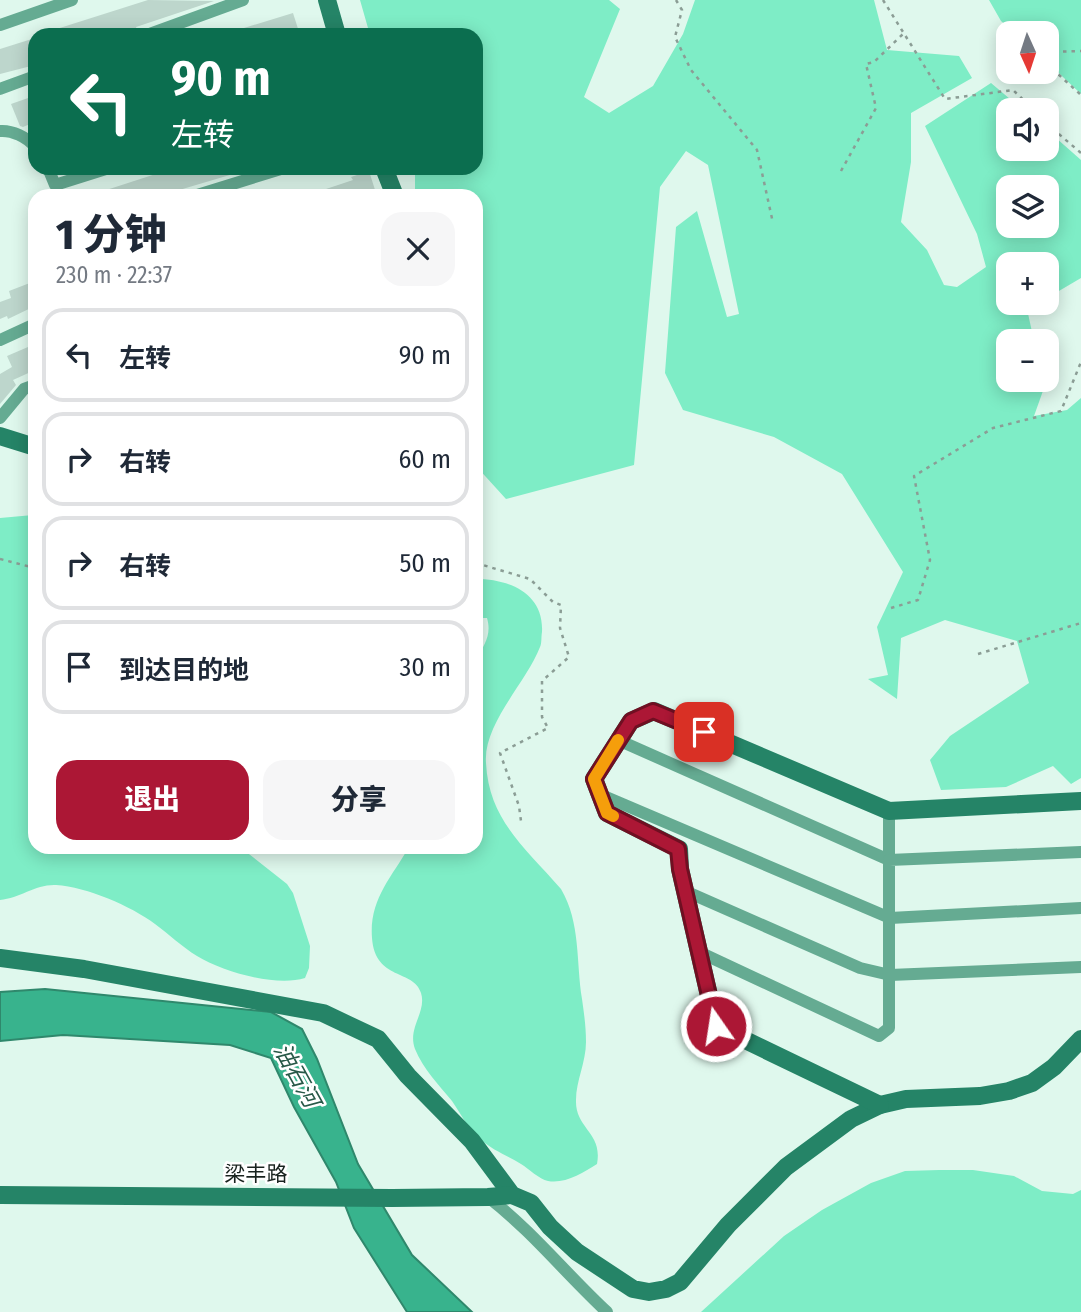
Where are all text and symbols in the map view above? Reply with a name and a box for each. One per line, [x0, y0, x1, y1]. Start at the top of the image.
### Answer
north arrow [996, 21, 1059, 84]
map controls [996, 21, 1059, 392]
text: 90 m [171, 49, 271, 108]
icon: left [56, 56, 147, 147]
button: sound [996, 98, 1059, 161]
text: 左转 [171, 116, 235, 154]
button: layers [996, 175, 1059, 238]
text: 1 分钟 [56, 210, 167, 260]
button: close [381, 212, 455, 286]
button: + [996, 252, 1059, 315]
text: 230 m · 22:37 [56, 261, 172, 289]
button: − [996, 329, 1059, 392]
icon: left [60, 336, 98, 374]
text: 90 m [399, 340, 451, 371]
text: 左转 [119, 343, 171, 374]
icon: right [60, 440, 98, 478]
text: 60 m [398, 444, 451, 475]
text: 右转 [119, 447, 171, 478]
icon: right [60, 544, 98, 582]
text: 50 m [399, 548, 451, 579]
text: 右转 [119, 551, 171, 582]
icon: arrive [60, 648, 98, 686]
text: 30 m [400, 652, 451, 683]
text: 到达目的地 [119, 655, 249, 686]
pin [674, 702, 734, 762]
icon: arrive [685, 713, 723, 751]
button: 退出 [56, 760, 249, 840]
button: 分享 [263, 760, 455, 840]
position arrow [679, 989, 753, 1063]
water label: 油石河 [268, 1038, 328, 1115]
street label: 梁丰路 [225, 1161, 288, 1187]

